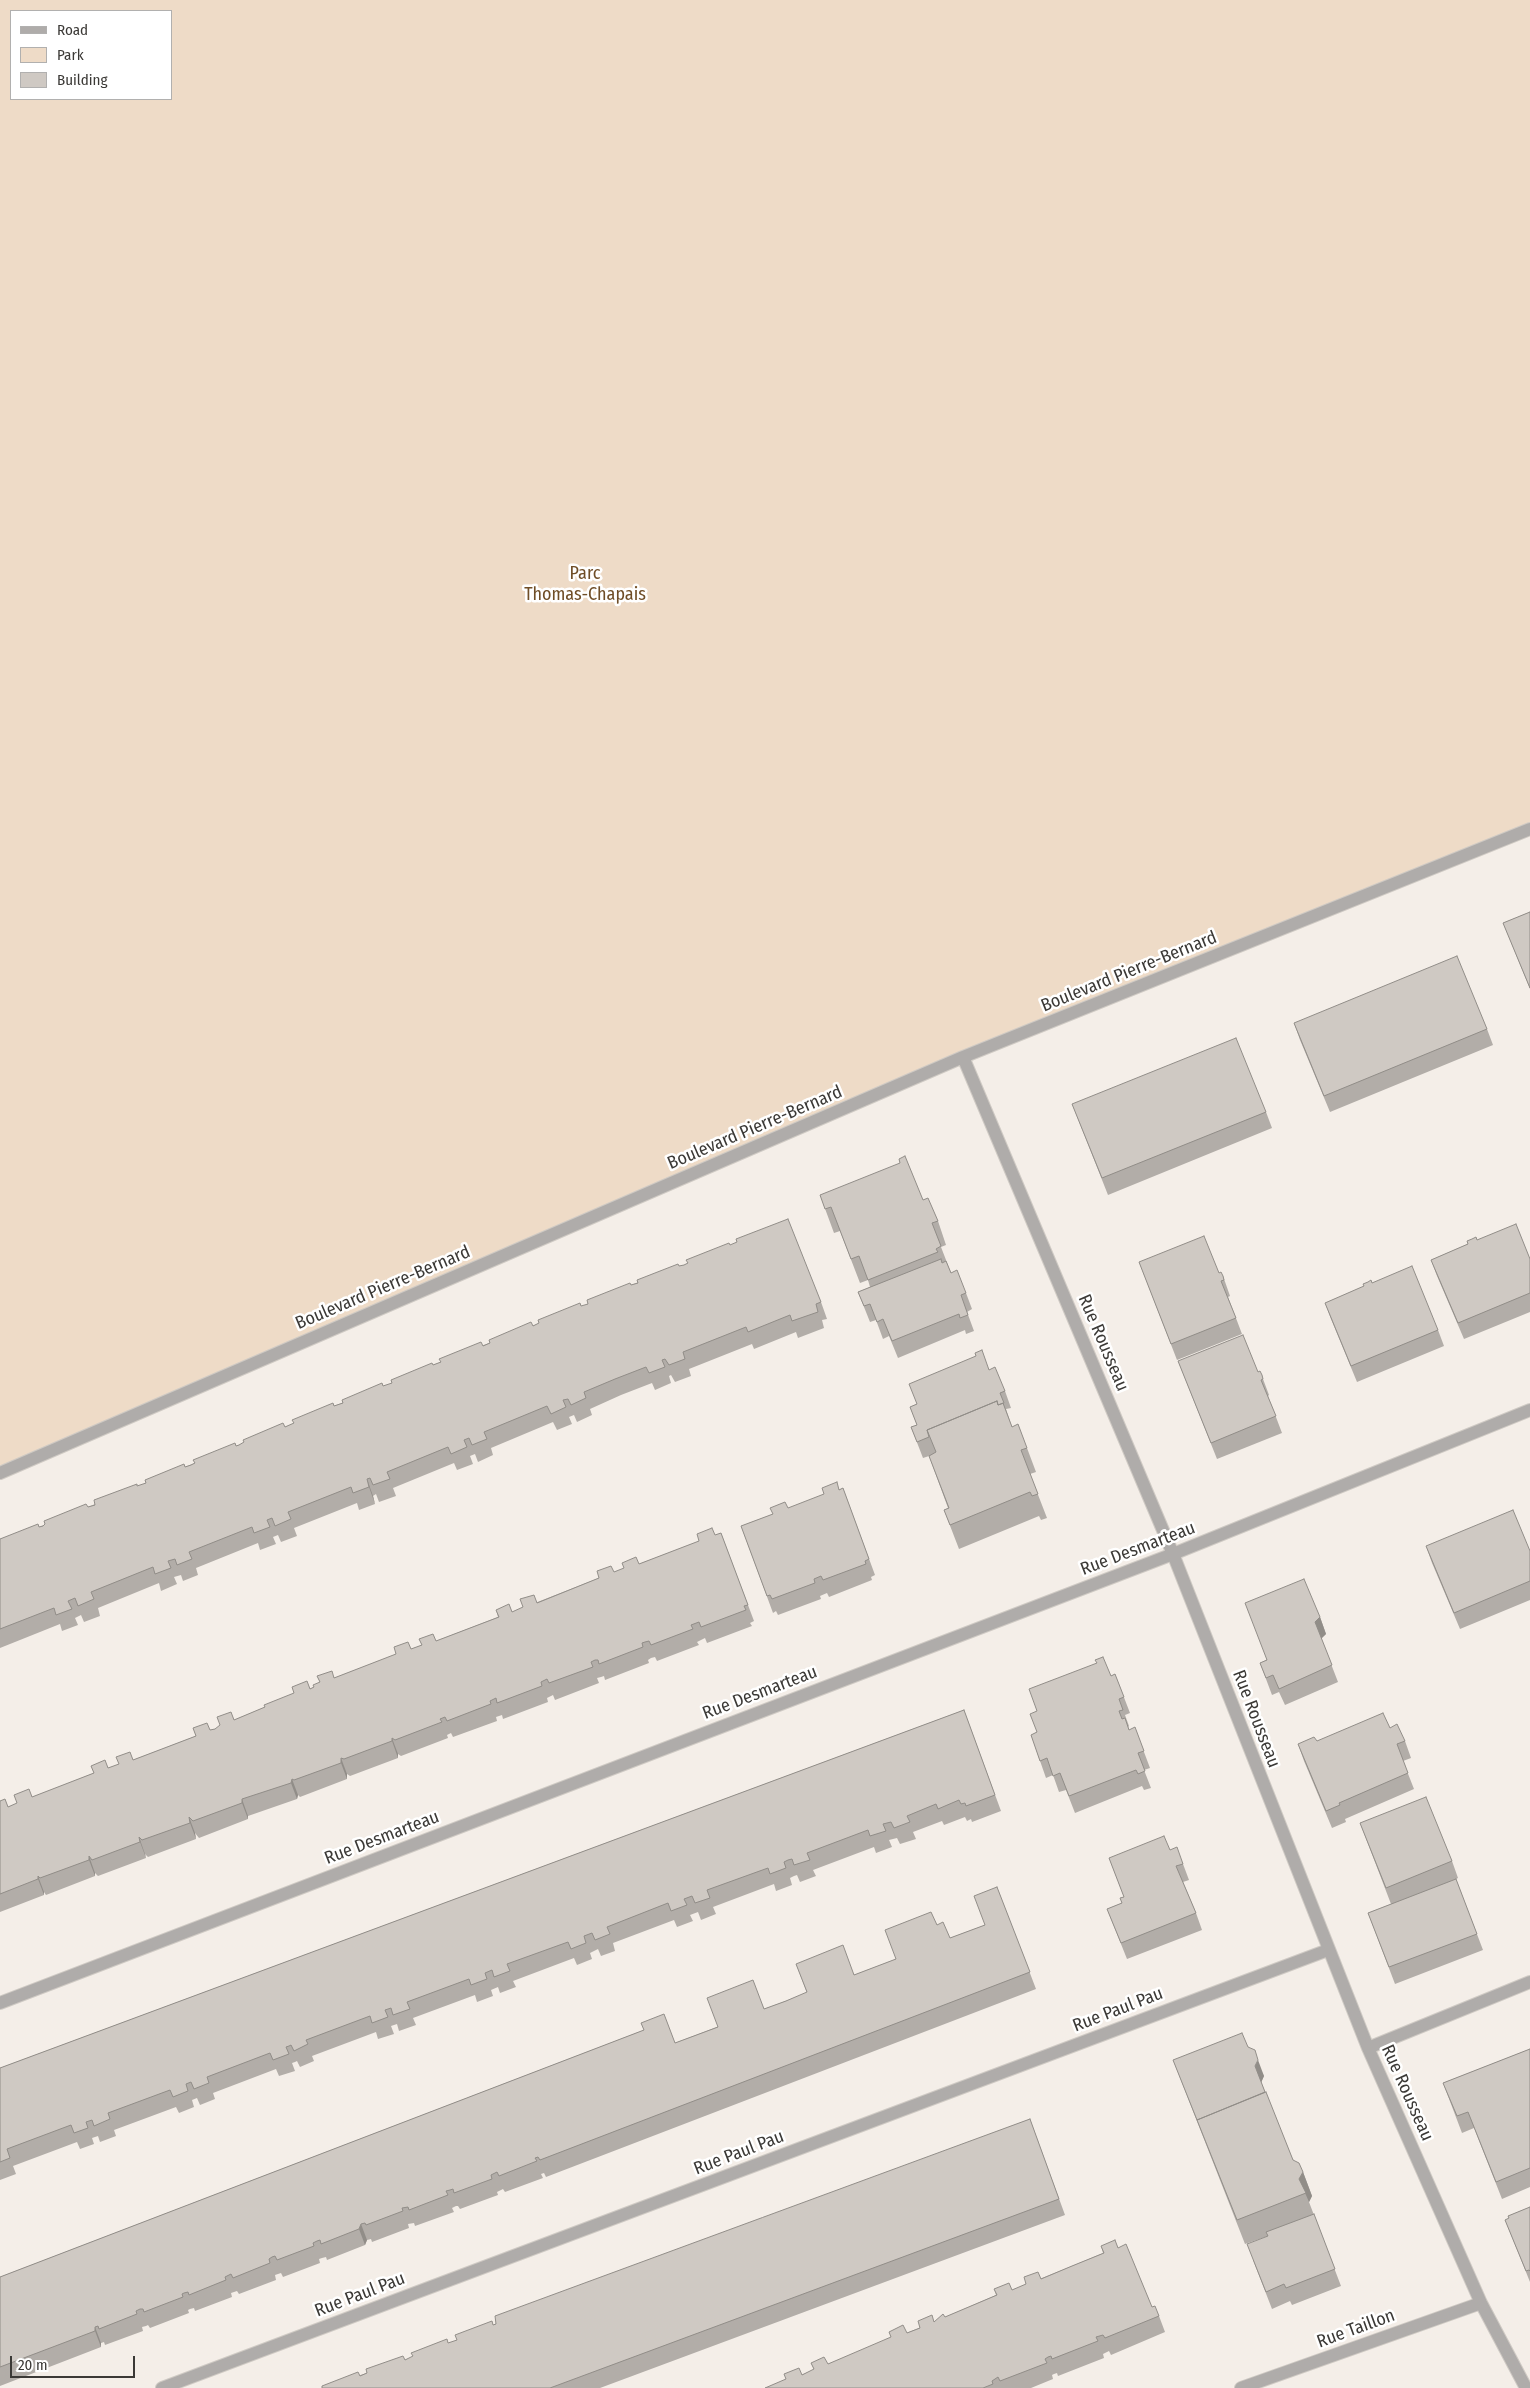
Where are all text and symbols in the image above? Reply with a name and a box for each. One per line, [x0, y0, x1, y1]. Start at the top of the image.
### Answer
legend [10, 10, 172, 100]
text: Road [57, 21, 88, 39]
text: Park [57, 46, 84, 64]
text: Building [57, 71, 108, 89]
park label: Parc Thomas-Chapais [524, 563, 646, 606]
street label: Boulevard Pierre-Bernard [1038, 927, 1220, 1017]
street label: Boulevard Pierre-Bernard [664, 1081, 846, 1175]
street label: Boulevard Pierre-Bernard [292, 1241, 474, 1335]
street label: Rue Rousseau [1073, 1291, 1133, 1395]
street label: Rue Desmarteau [1078, 1517, 1198, 1581]
street label: Rue Desmarteau [700, 1661, 820, 1725]
street label: Rue Rousseau [1227, 1667, 1285, 1771]
street label: Rue Desmarteau [322, 1806, 442, 1870]
street label: Rue Paul Pau [1070, 1983, 1166, 2037]
street label: Rue Rousseau [1376, 2042, 1438, 2144]
street label: Rue Paul Pau [691, 2126, 787, 2180]
street label: Rue Paul Pau [312, 2268, 408, 2322]
street label: Rue Taillon [1314, 2305, 1398, 2353]
scale bar [12, 2346, 138, 2378]
text: 20 m [18, 2356, 48, 2374]

